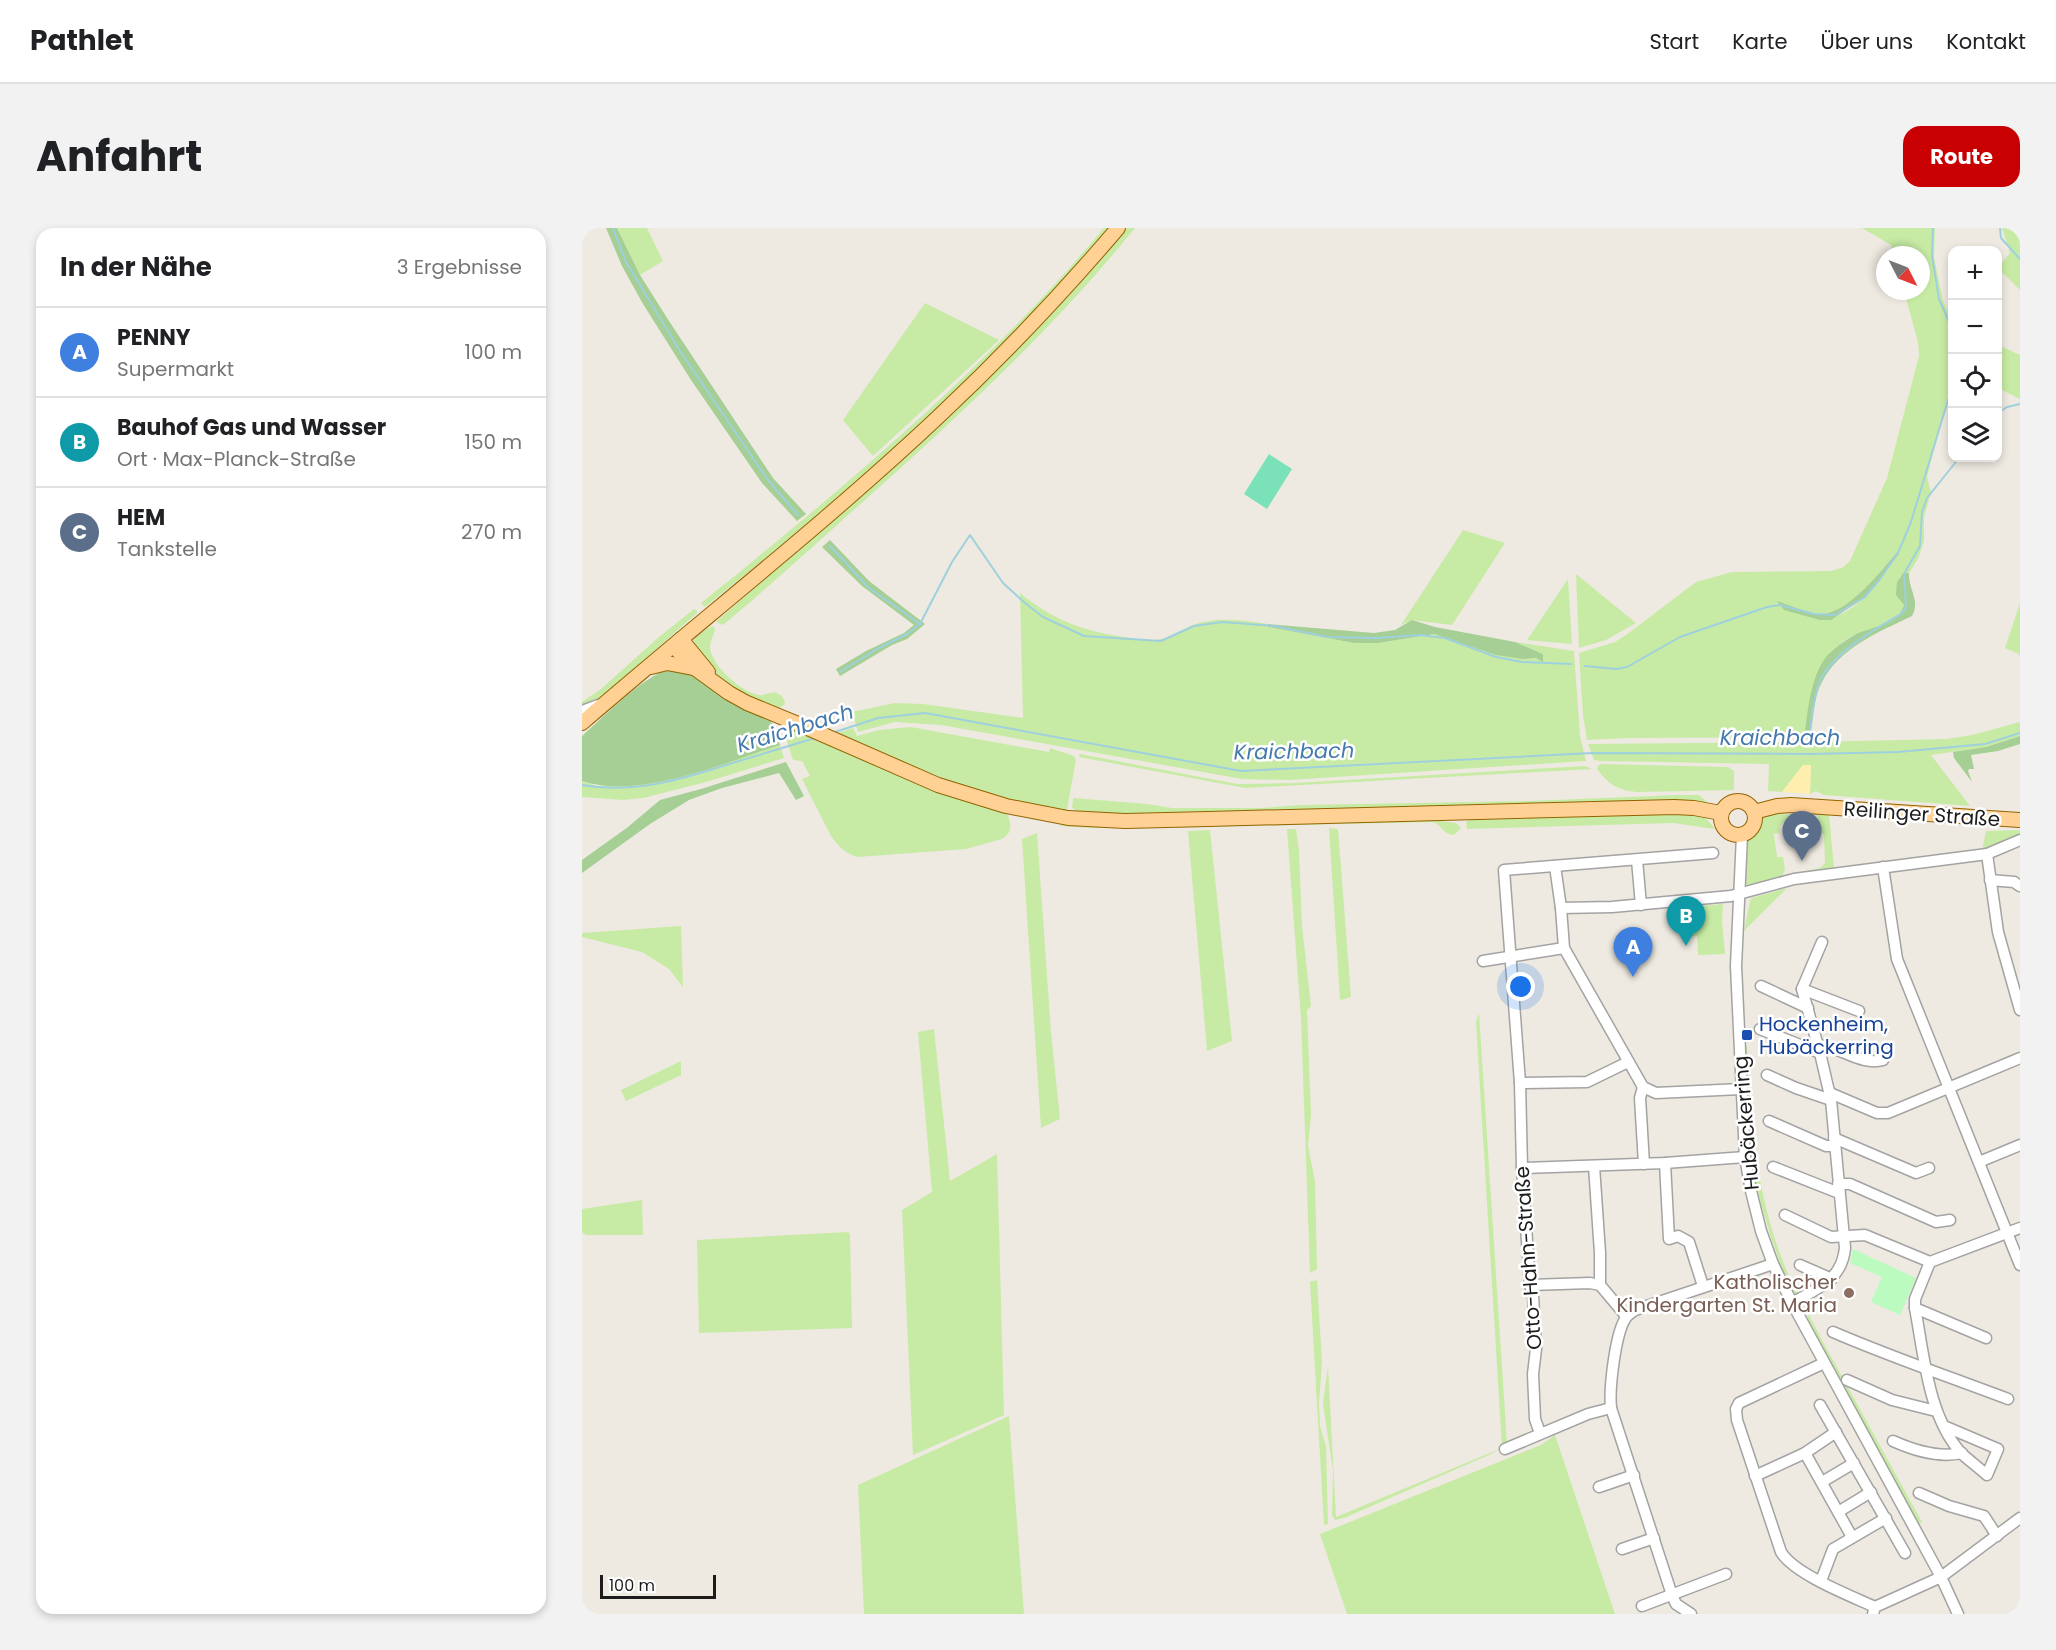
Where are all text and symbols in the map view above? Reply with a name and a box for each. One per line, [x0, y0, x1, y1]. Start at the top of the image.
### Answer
text: Pathlet [30, 21, 134, 60]
text: Start [1650, 27, 1699, 56]
text: Karte [1732, 27, 1788, 56]
text: Über uns [1821, 27, 1913, 56]
text: Kontakt [1946, 27, 2026, 56]
button: Route [1903, 126, 2020, 187]
text: Anfahrt [36, 127, 202, 186]
north arrow [1876, 246, 1930, 300]
map controls [1948, 246, 2002, 462]
button: + [1948, 246, 2002, 300]
text: In der Nähe [60, 249, 212, 285]
text: 3 Ergebnisse [397, 253, 522, 281]
button: − [1948, 300, 2002, 354]
text: PENNY [117, 322, 190, 353]
text: A [72, 338, 87, 366]
text: 100 m [465, 338, 522, 366]
button: locate [1948, 354, 2002, 408]
text: Supermarkt [117, 355, 234, 383]
button: layers [1948, 408, 2002, 462]
text: Bauhof Gas und Wasser [117, 412, 386, 443]
text: B [73, 428, 86, 456]
text: 150 m [465, 428, 522, 456]
text: Ort · Max-Planck-Straße [117, 445, 356, 473]
text: HEM [117, 502, 165, 533]
text: C [72, 518, 87, 546]
text: 270 m [461, 518, 522, 546]
text: Tankstelle [117, 535, 217, 563]
water label: Kraichbach [733, 697, 857, 759]
water label: Kraichbach [1720, 723, 1840, 752]
water label: Kraichbach [1233, 735, 1355, 767]
street label: Reilinger Straße [1843, 795, 2001, 833]
pin: C [1782, 812, 1822, 861]
pin: B [1666, 896, 1706, 946]
pin: A [1614, 928, 1652, 977]
your location [1506, 972, 1535, 1001]
place label: Hockenheim, Hubäckerring [1759, 1010, 1894, 1061]
marker: Hockenheim, Hubäckerring [1740, 1028, 1754, 1042]
street label: Hubäckerring [1726, 1055, 1766, 1191]
street label: Otto-Hahn-Straße [1508, 1165, 1548, 1351]
place label: Katholischer Kindergarten St. Maria [1616, 1268, 1837, 1319]
marker: Katholischer Kindergarten St. Maria [1842, 1286, 1856, 1300]
scale bar [600, 1572, 716, 1600]
text: 100 m [609, 1574, 655, 1597]

